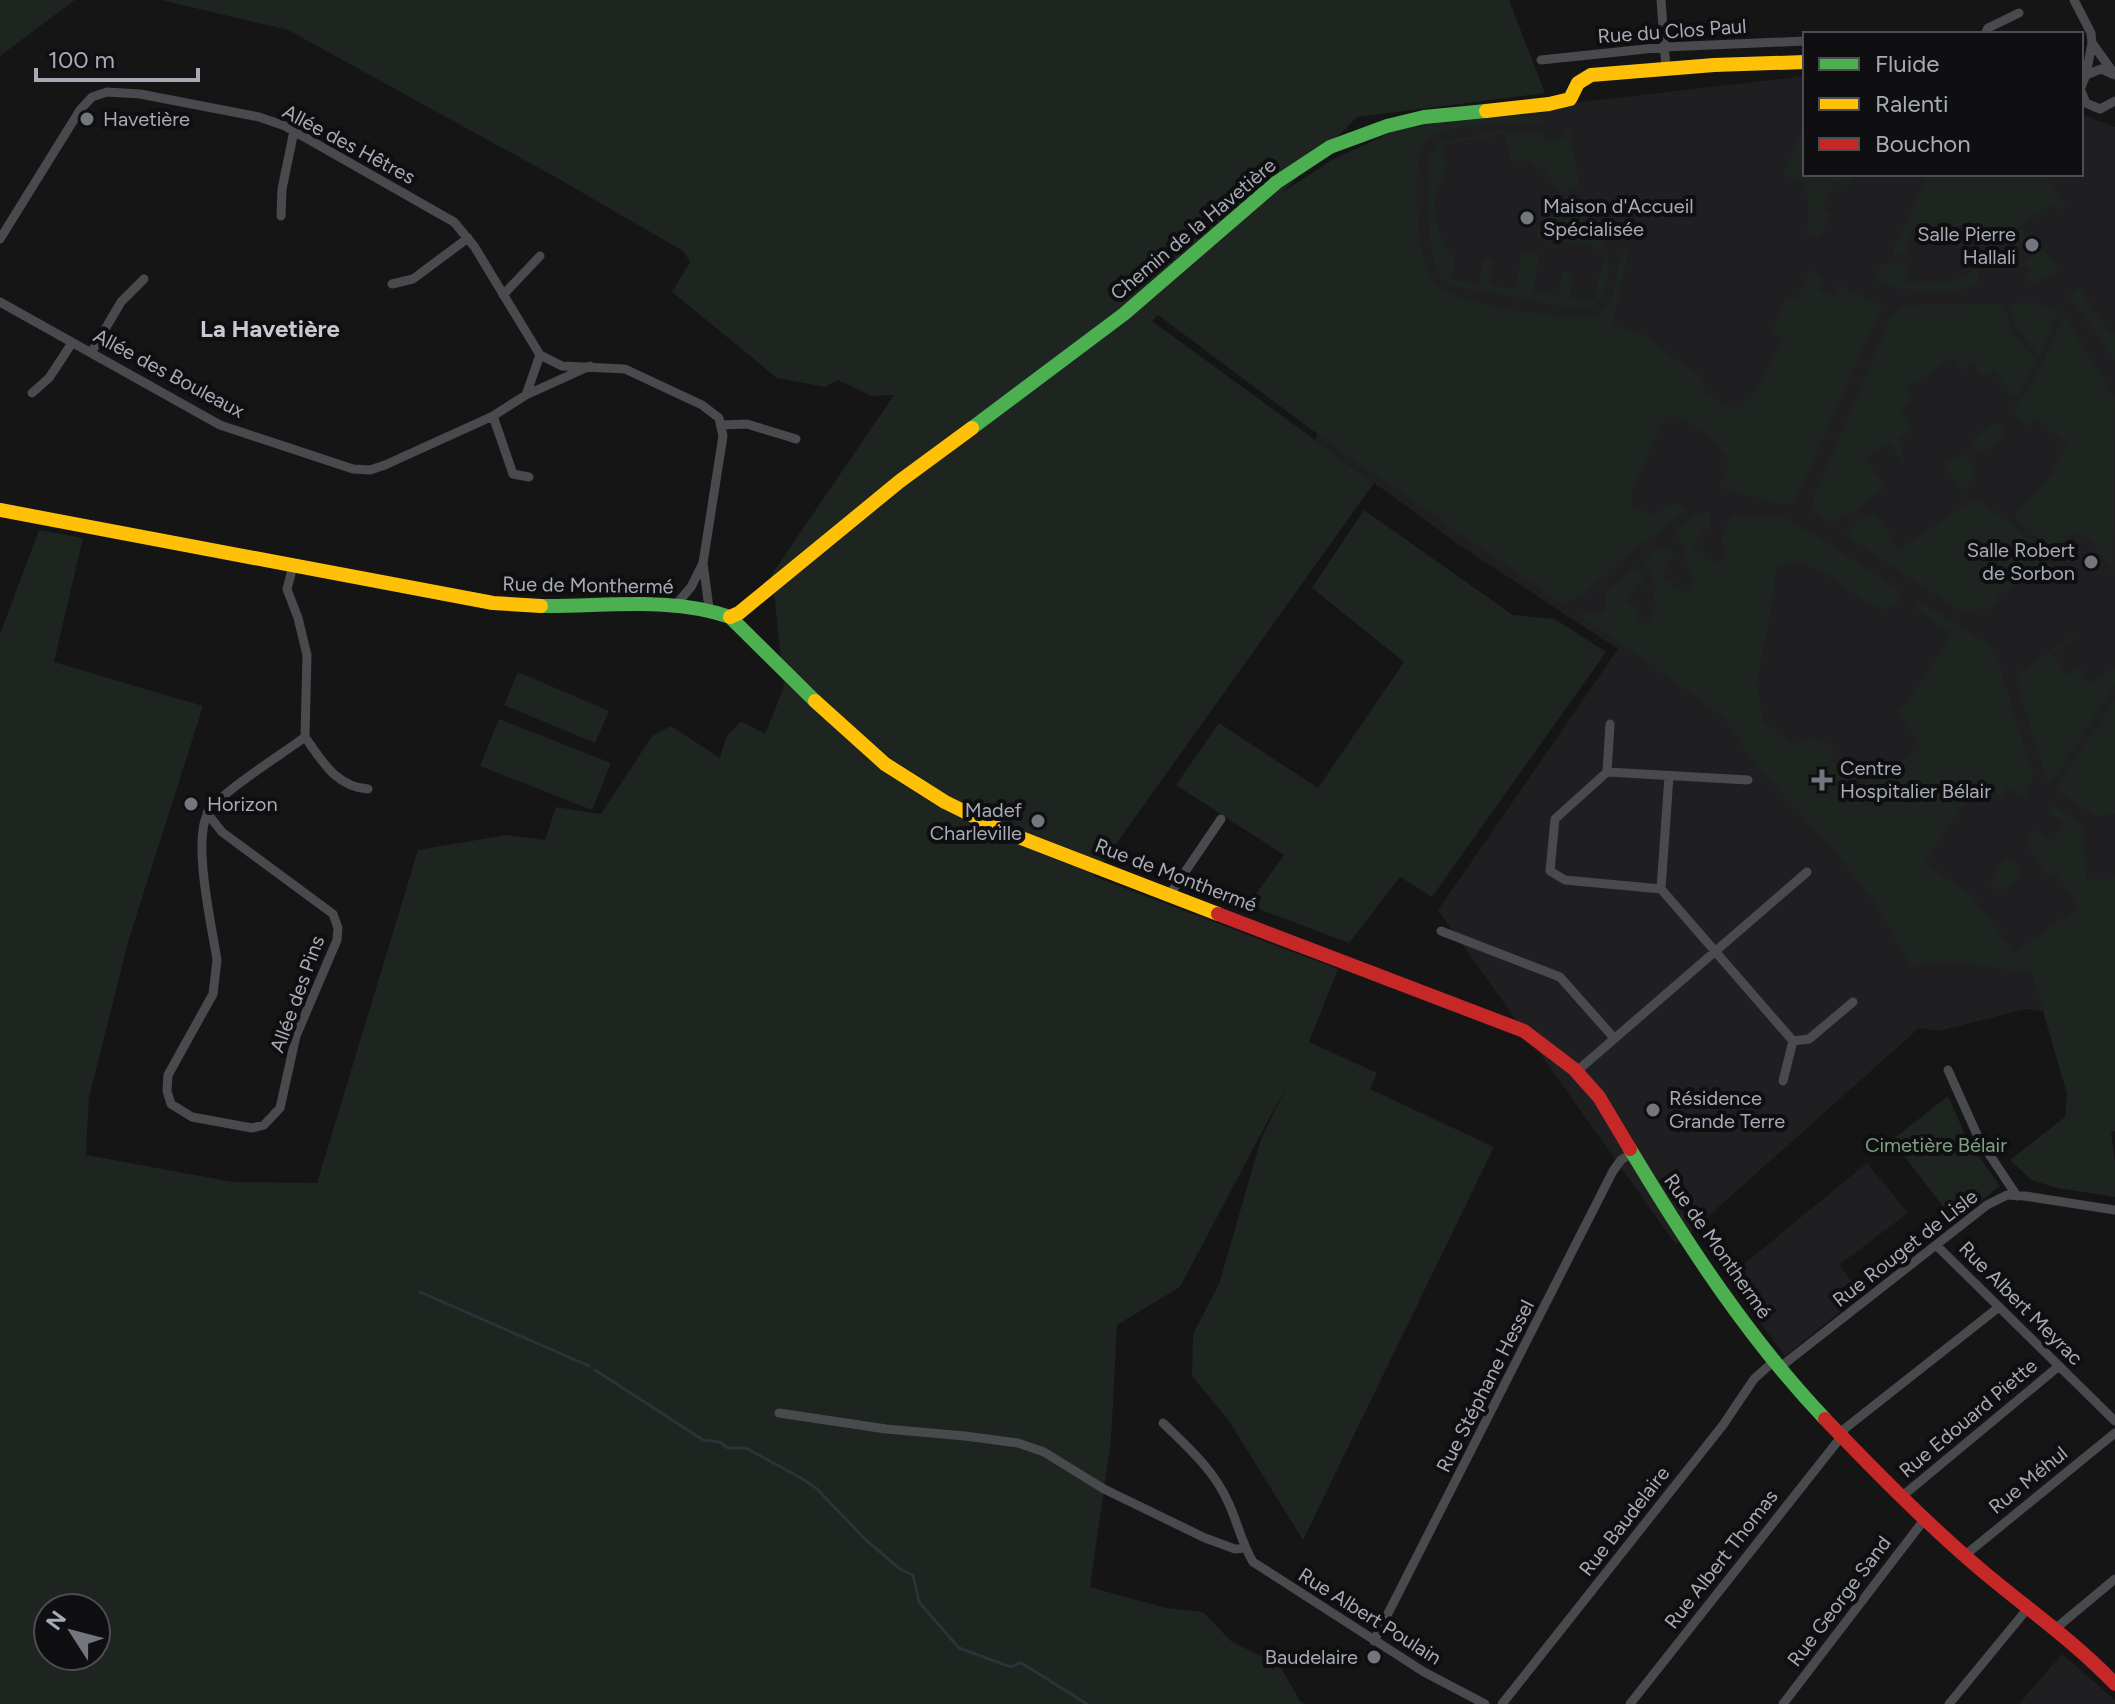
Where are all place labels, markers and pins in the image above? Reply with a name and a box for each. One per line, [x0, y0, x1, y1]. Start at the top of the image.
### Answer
place label: Havetière [103, 107, 190, 131]
marker: Havetière [78, 110, 96, 128]
place label: Maison d'Accueil Spécialisée [1543, 194, 1694, 241]
marker: Maison d'Accueil Spécialisée [1518, 209, 1536, 227]
place label: Salle Pierre Hallali [1917, 222, 2016, 269]
marker: Salle Pierre Hallali [2023, 236, 2041, 254]
place label: Salle Robert de Sorbon [1967, 538, 2075, 585]
marker: Salle Robert de Sorbon [2082, 553, 2100, 571]
place label: Centre Hospitalier Bélair [1840, 756, 1991, 803]
marker: Centre Hospitalier Bélair [1811, 769, 1833, 791]
place label: Horizon [207, 792, 278, 816]
marker: Horizon [182, 795, 200, 813]
place label: Madef Charleville [930, 798, 1023, 845]
marker: Madef Charleville [1029, 812, 1047, 830]
place label: Résidence Grande Terre [1669, 1086, 1785, 1133]
marker: Résidence Grande Terre [1644, 1101, 1662, 1119]
place label: Baudelaire [1265, 1645, 1358, 1669]
marker: Baudelaire [1365, 1648, 1383, 1666]

